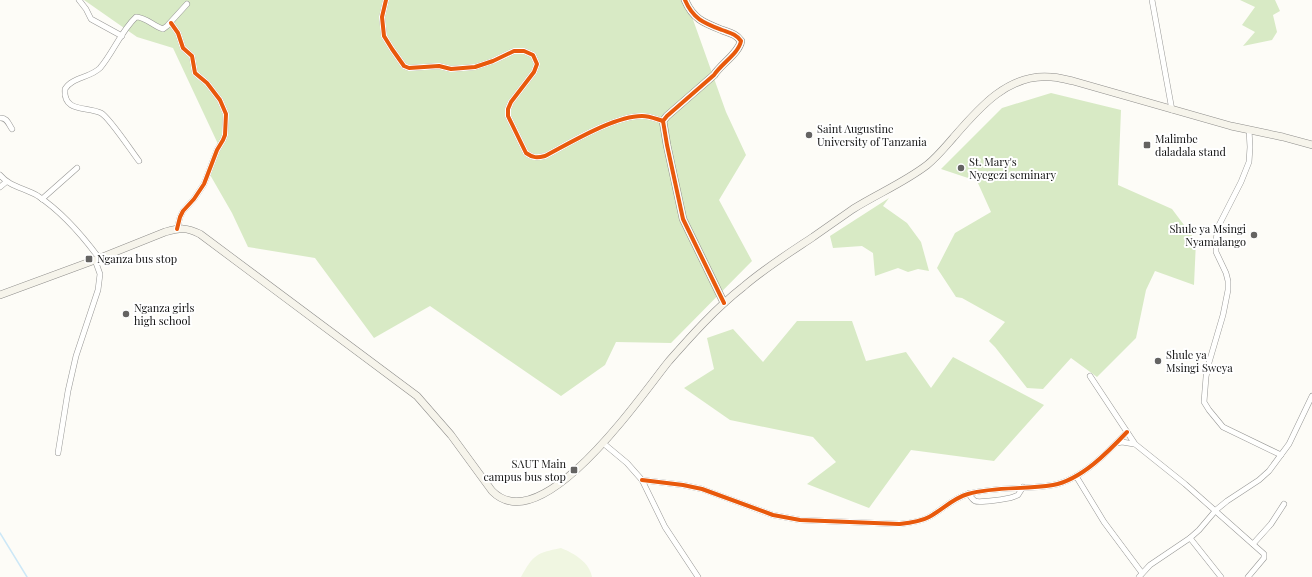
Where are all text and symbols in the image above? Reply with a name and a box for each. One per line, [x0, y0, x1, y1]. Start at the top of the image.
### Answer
place label: Saint Augustine University of Tanzania [817, 121, 927, 149]
marker: Saint Augustine University of Tanzania [804, 130, 814, 140]
place label: Malimbe daladala stand [1155, 131, 1226, 159]
marker: Malimbe daladala stand [1142, 140, 1152, 150]
place label: St. Mary's Nyegezi seminary [969, 154, 1057, 182]
marker: St. Mary's Nyegezi seminary [956, 163, 966, 173]
place label: Shule ya Msingi Nyamalango [1169, 221, 1246, 249]
marker: Shule ya Msingi Nyamalango [1249, 230, 1259, 240]
place label: Nganza bus stop [97, 251, 177, 266]
marker: Nganza bus stop [84, 254, 94, 264]
place label: Nganza girls high school [134, 300, 194, 328]
marker: Nganza girls high school [121, 309, 131, 319]
place label: Shule ya Msingi Sweya [1166, 347, 1233, 375]
marker: Shule ya Msingi Sweya [1153, 356, 1163, 366]
place label: SAUT Main campus bus stop [484, 456, 566, 484]
marker: SAUT Main campus bus stop [569, 465, 579, 475]

